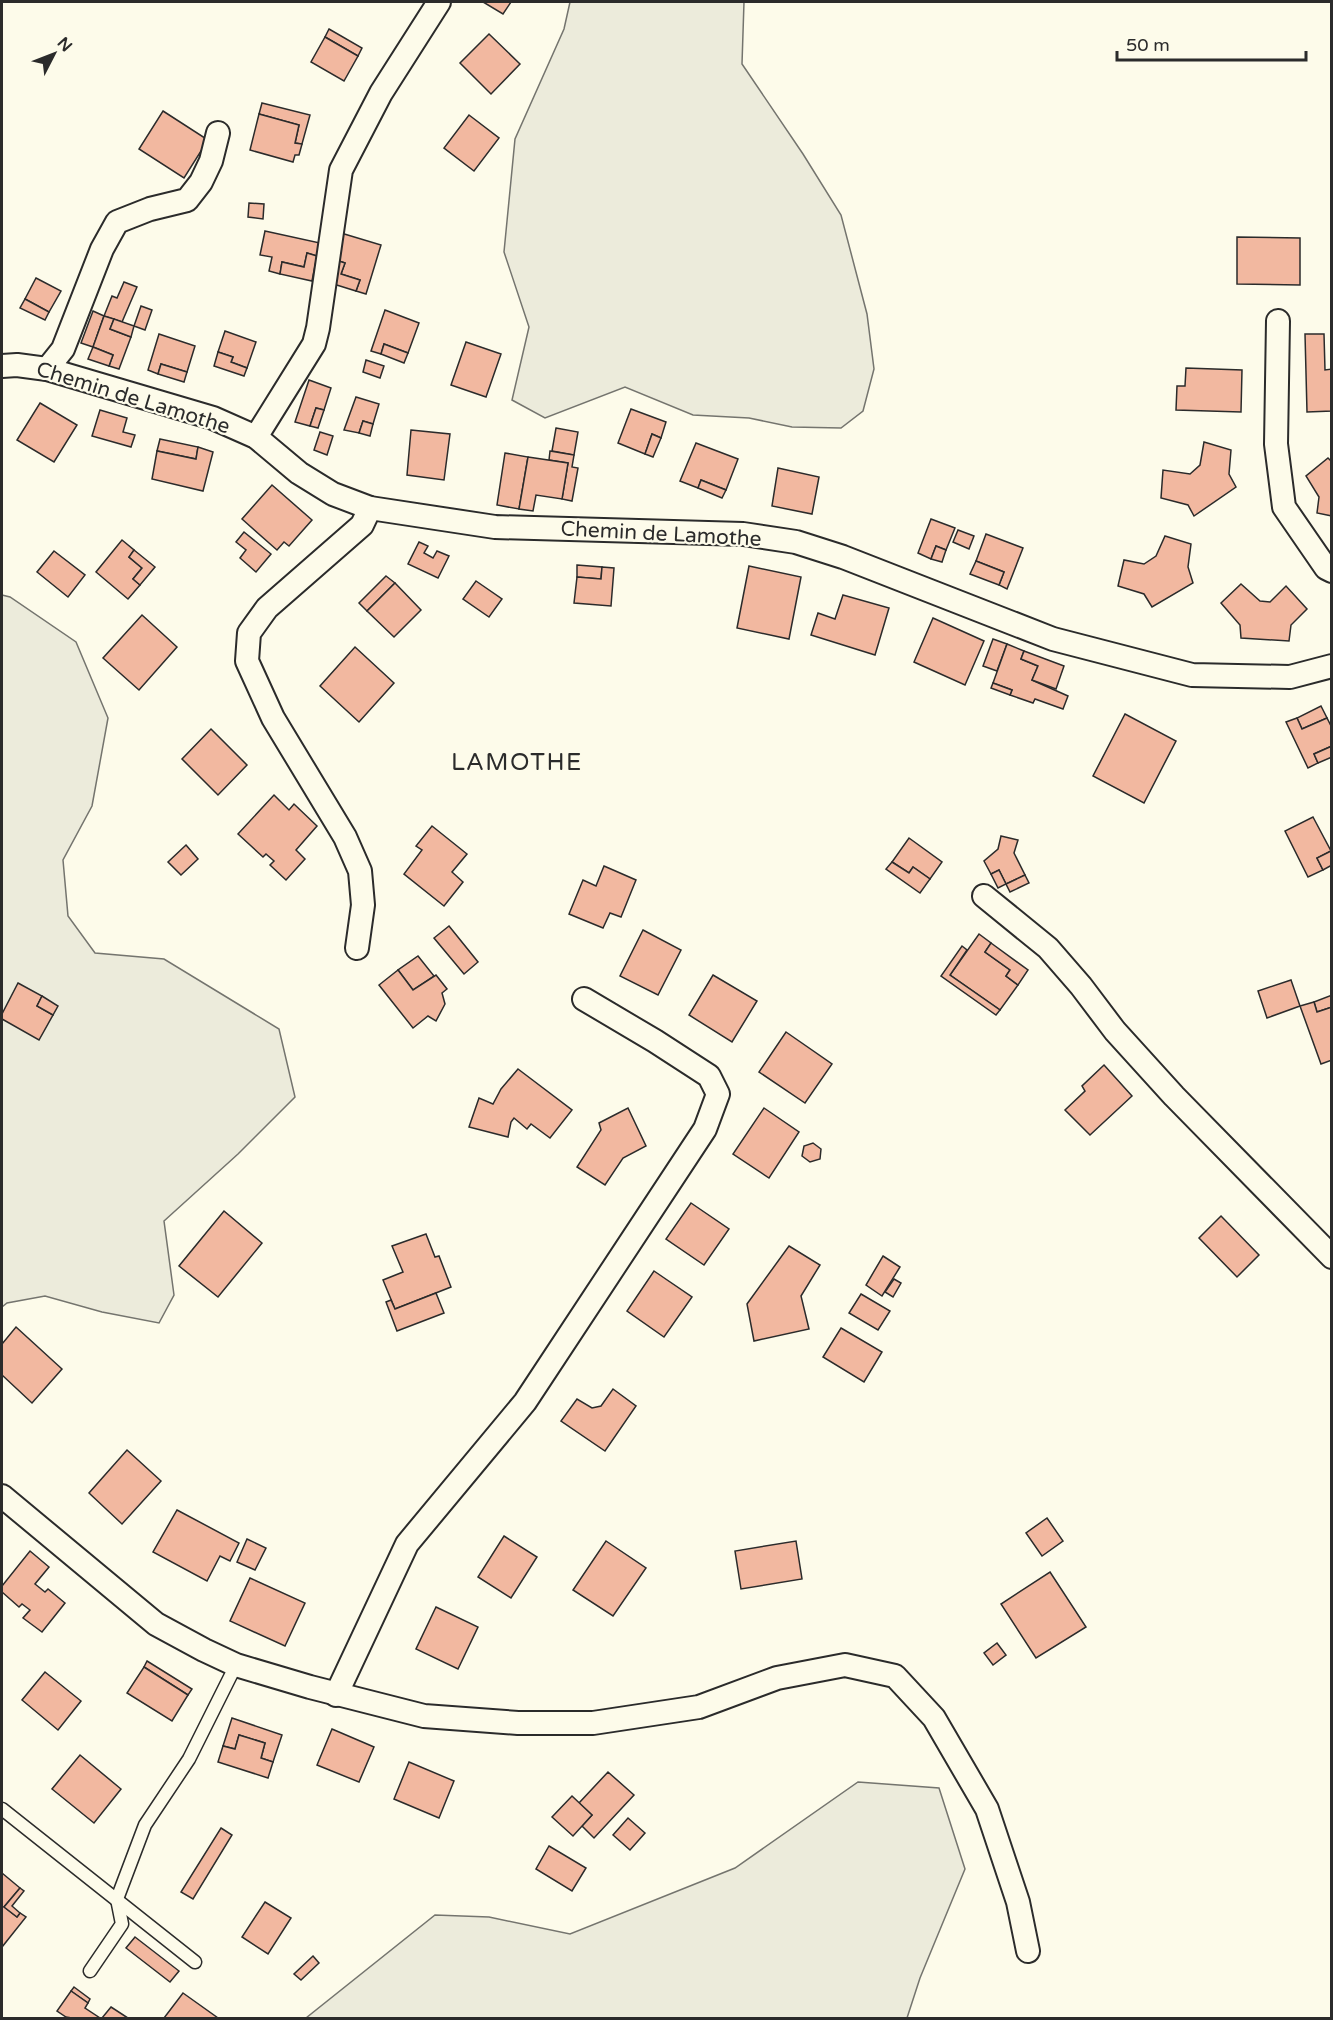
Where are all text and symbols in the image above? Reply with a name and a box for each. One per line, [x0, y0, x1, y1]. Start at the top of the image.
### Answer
north arrow [24, 24, 84, 84]
scale bar [1117, 24, 1306, 62]
text: N [53, 33, 76, 56]
text: 50 m [1126, 34, 1170, 56]
street label: Chemin de Lamothe [33, 357, 233, 439]
street label: Chemin de Lamothe [560, 516, 762, 552]
district label: LAMOTHE [451, 748, 583, 777]

